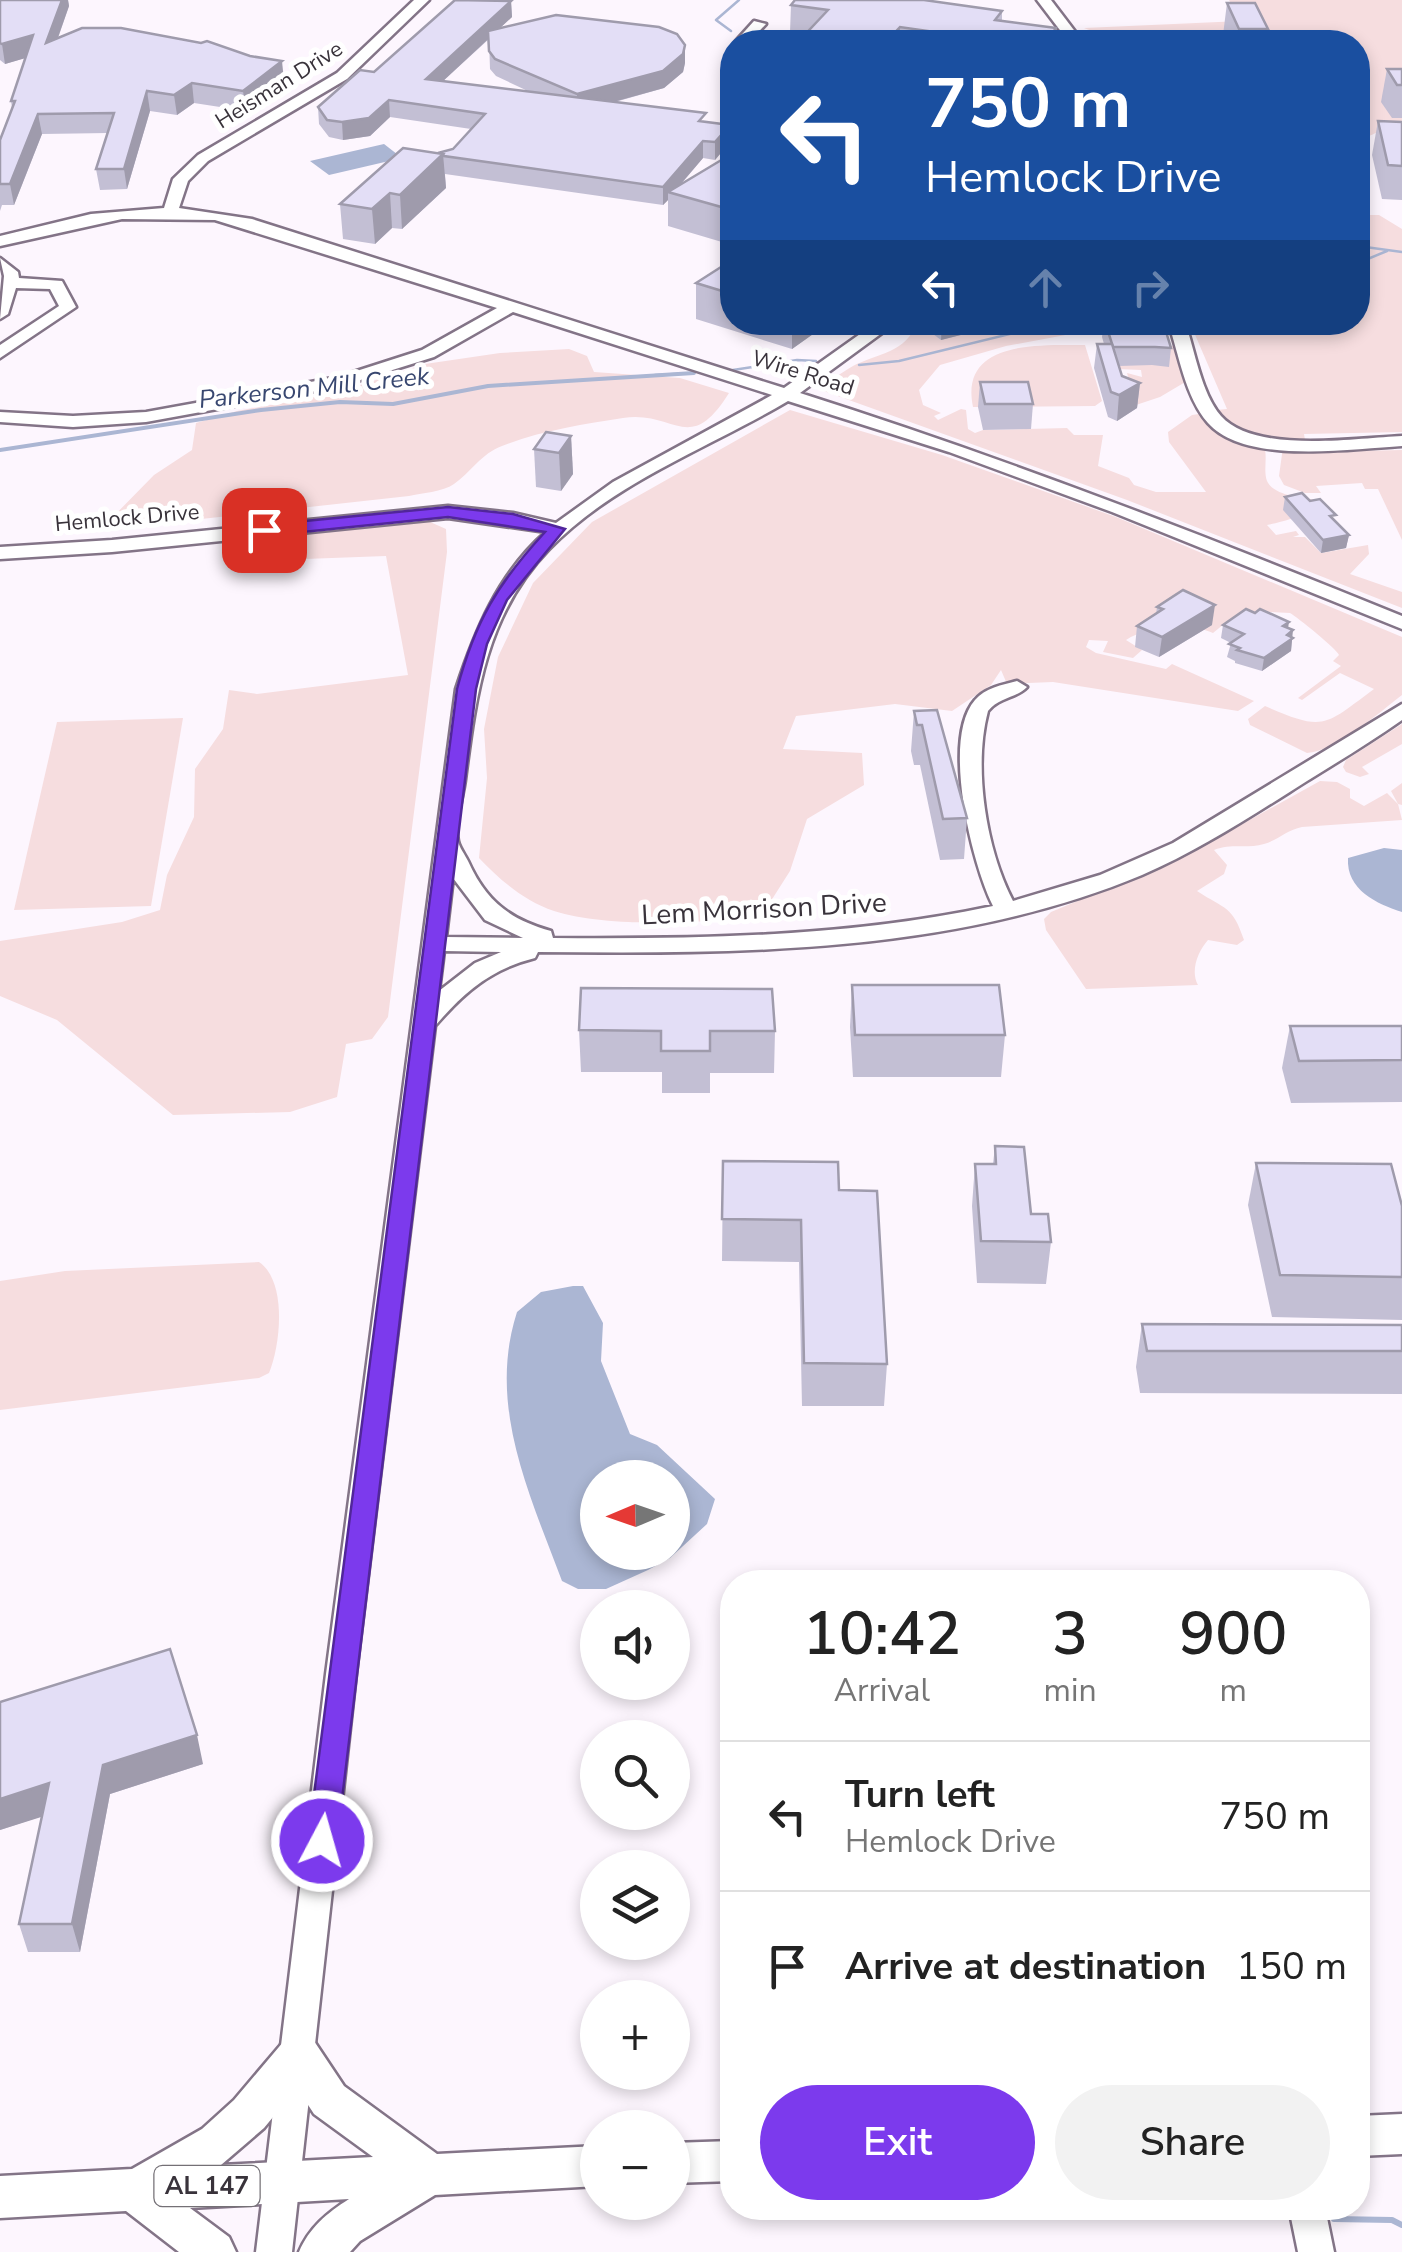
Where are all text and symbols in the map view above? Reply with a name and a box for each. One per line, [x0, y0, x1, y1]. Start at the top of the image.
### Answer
street label: Heisman Drive [210, 34, 348, 136]
text: 750 m [925, 56, 1131, 152]
icon: left [760, 70, 890, 200]
text: Hemlock Drive [925, 147, 1221, 208]
icon: left [913, 260, 968, 315]
icon: ahead [1018, 260, 1073, 315]
icon: right [1123, 260, 1178, 315]
street label: Wire Road [748, 343, 858, 403]
water label: Parkerson Mill Creek [197, 359, 432, 417]
pin [222, 488, 307, 573]
street label: Hemlock Drive [53, 497, 201, 539]
icon: arrive [237, 503, 292, 558]
street label: Lem Morrison Drive [640, 884, 888, 934]
north arrow [580, 1460, 690, 1570]
map controls [580, 1460, 690, 2220]
button: sound [580, 1590, 690, 1700]
text: 10:42 [803, 1593, 961, 1675]
text: 3 [1052, 1593, 1088, 1675]
text: 900 [1179, 1593, 1287, 1675]
text: Arrival [834, 1669, 930, 1712]
text: min [1044, 1669, 1097, 1712]
text: m [1220, 1669, 1247, 1712]
button: search [580, 1720, 690, 1830]
text: Turn left [845, 1769, 995, 1820]
position arrow [270, 1789, 374, 1893]
icon: left [760, 1789, 815, 1844]
text: 750 m [1219, 1791, 1330, 1842]
text: Hemlock Drive [845, 1820, 1056, 1863]
button: layers [580, 1850, 690, 1960]
icon: arrive [760, 1939, 815, 1994]
text: Arrive at destination [845, 1941, 1206, 1992]
text: 150 m [1236, 1941, 1347, 1992]
button: + [580, 1980, 690, 2090]
button: Exit [760, 2085, 1035, 2200]
button: Share [1055, 2085, 1330, 2200]
button: − [580, 2110, 690, 2220]
road number: AL 147 [154, 2166, 260, 2206]

